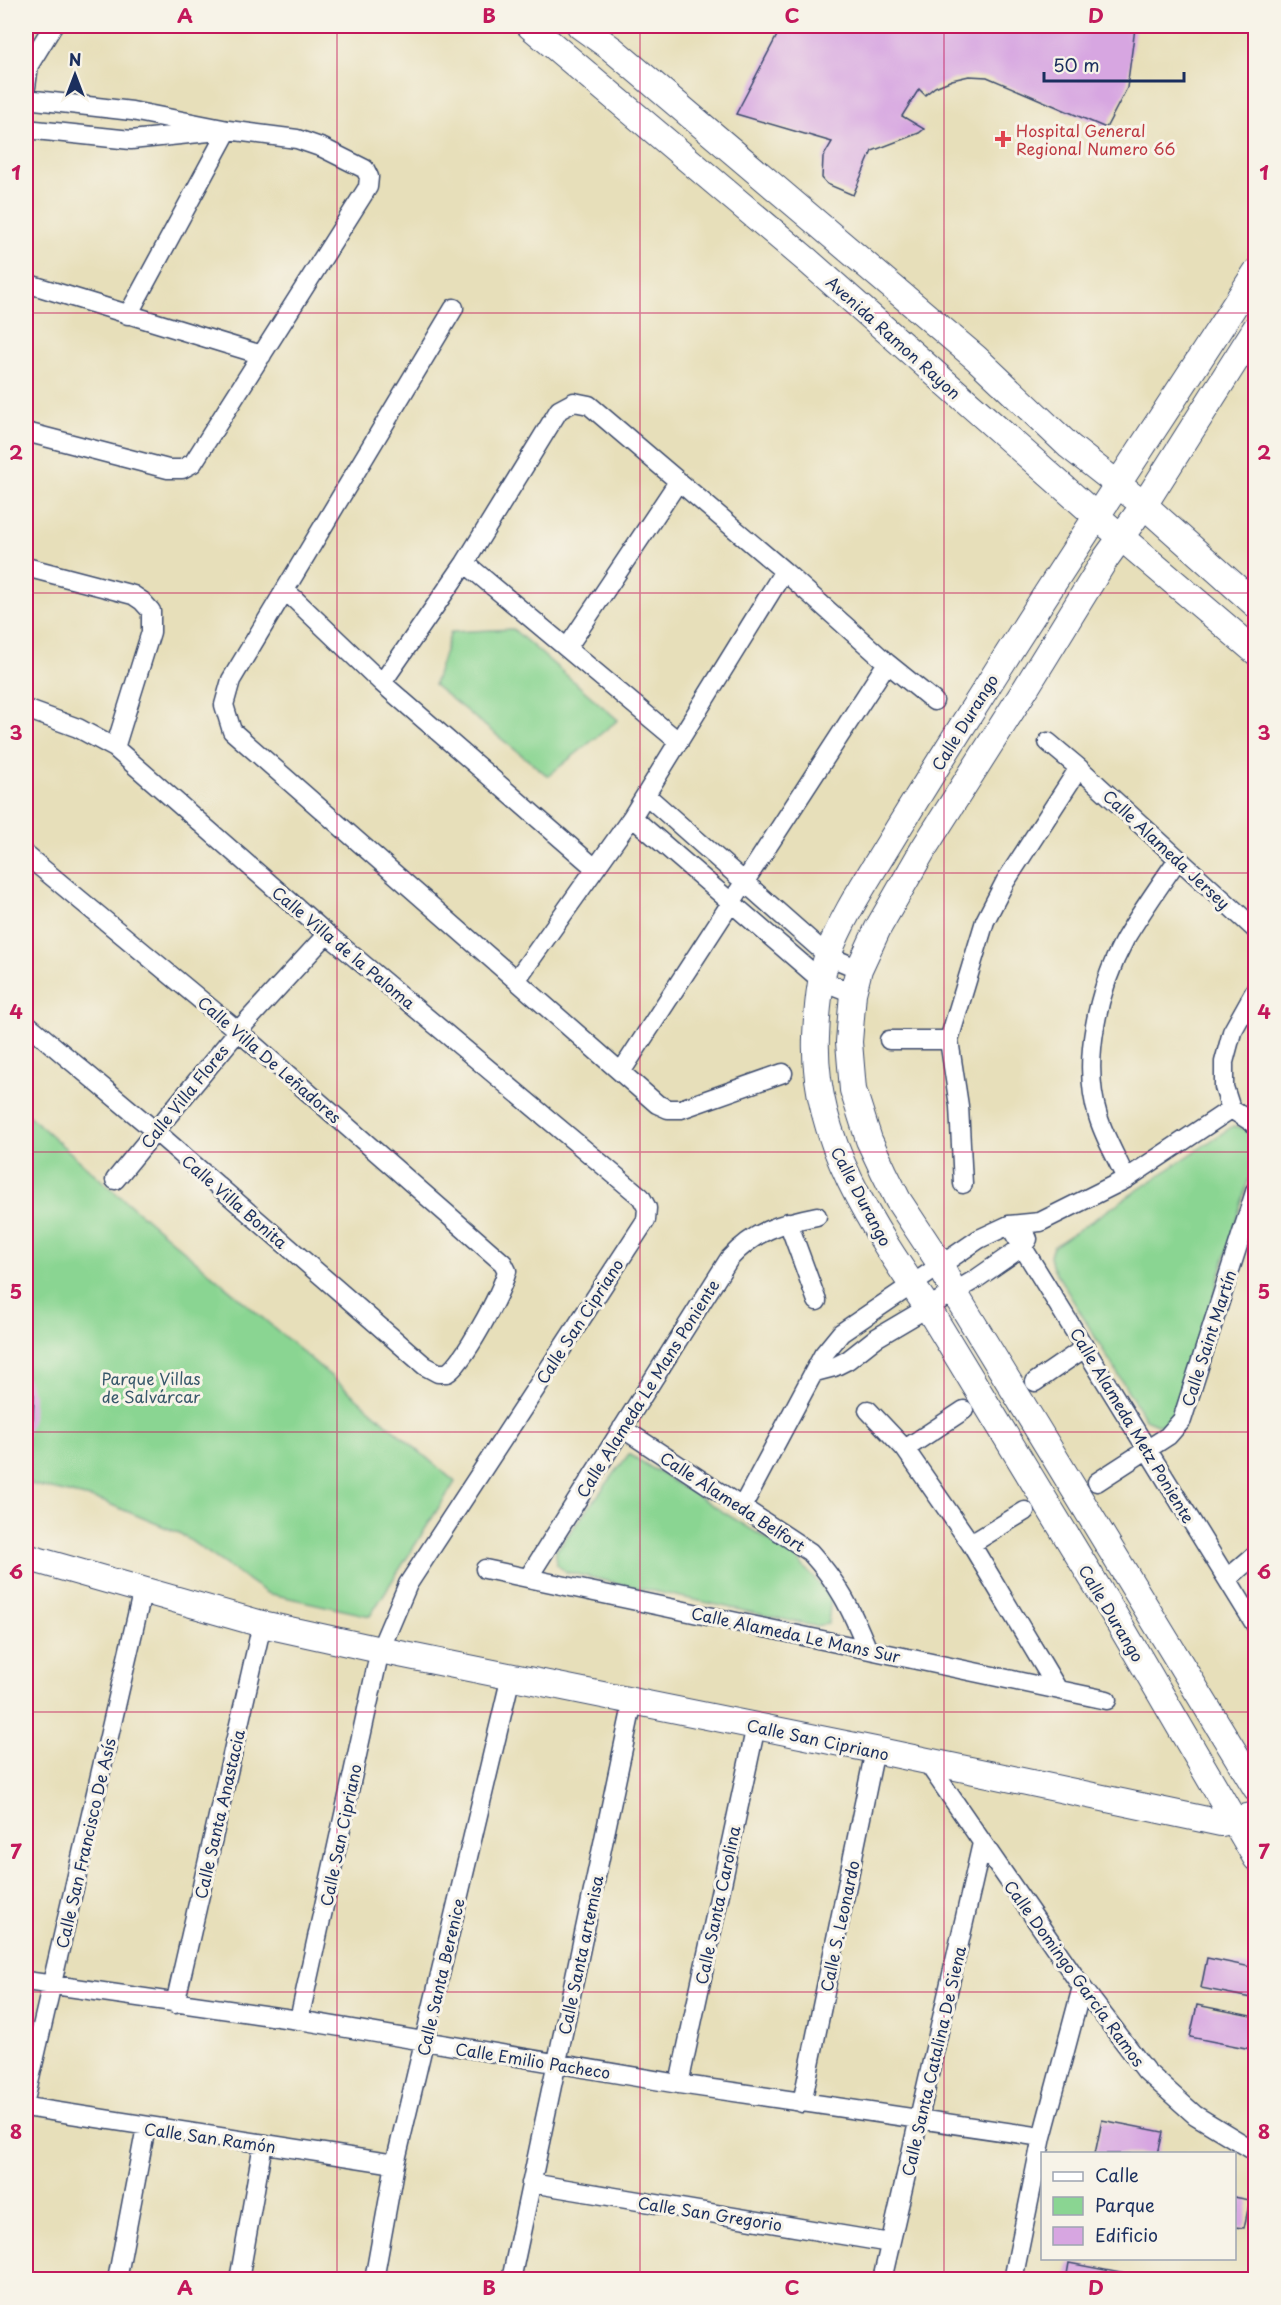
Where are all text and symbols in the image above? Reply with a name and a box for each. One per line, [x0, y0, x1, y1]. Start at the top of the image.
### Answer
text: A [177, 0, 193, 30]
text: B [482, 0, 496, 30]
text: C [784, 0, 800, 30]
text: D [1088, 0, 1104, 30]
north arrow [45, 45, 105, 105]
scale bar [1044, 45, 1184, 83]
text: N [69, 47, 81, 71]
text: 50 m [1053, 51, 1100, 78]
place label: Hospital General Regional Numero 66 [1016, 118, 1175, 160]
marker: Hospital General Regional Numero 66 [994, 130, 1012, 148]
text: 1 [11, 157, 21, 187]
text: 1 [1259, 157, 1269, 187]
street label: Avenida Ramon Rayon [821, 270, 967, 404]
text: 2 [9, 437, 23, 467]
text: 2 [1257, 437, 1271, 467]
street label: Calle Durango [925, 669, 1003, 775]
text: 3 [9, 717, 23, 747]
text: 3 [1257, 717, 1271, 747]
street label: Calle Alameda Jersey [1098, 784, 1236, 914]
street label: Calle Villa de la Paloma [267, 880, 421, 1014]
street label: Calle Villa De Leñadores [193, 990, 347, 1128]
text: 4 [9, 996, 23, 1026]
text: 4 [1257, 996, 1271, 1026]
street label: Calle Villa Flores [134, 1039, 234, 1153]
street label: Calle Durango [826, 1142, 898, 1250]
street label: Calle Villa Bonita [177, 1148, 293, 1254]
street label: Calle San Cipriano [529, 1254, 629, 1388]
street label: Calle Saint Martín [1175, 1267, 1241, 1409]
street label: Calle Alameda Le Mans Poniente [570, 1274, 724, 1502]
text: 5 [10, 1276, 22, 1306]
text: 5 [1258, 1276, 1270, 1306]
street label: Calle Alameda Metz Poniente [1065, 1323, 1201, 1528]
park label: Parque Villas de Salvárcar [102, 1366, 201, 1408]
street label: Calle Alameda Belfort [656, 1445, 811, 1557]
text: 6 [9, 1556, 23, 1586]
text: 6 [1257, 1556, 1271, 1586]
street label: Calle Durango [1073, 1560, 1151, 1666]
street label: Calle Alameda Le Mans Sur [689, 1600, 903, 1668]
street label: Calle San Cipriano [745, 1712, 892, 1766]
street label: Calle Santa Anastacia [188, 1727, 250, 1901]
street label: Calle San Francisco De Asís [49, 1735, 121, 1951]
street label: Calle San Cipriano [313, 1761, 367, 1908]
street label: Calle Santa Carolina [688, 1824, 746, 1986]
text: 7 [10, 1836, 22, 1866]
text: 7 [1258, 1836, 1270, 1866]
street label: Calle S. Leonardo [813, 1858, 865, 1994]
street label: Calle Santa artemisa [551, 1872, 609, 2037]
street label: Calle Domingo García Ramos [999, 1875, 1151, 2071]
street label: Calle Santa Berenice [410, 1896, 470, 2058]
street label: Calle Santa Catalina De Siena [895, 1943, 971, 2178]
street label: Calle Emilio Pacheco [454, 2036, 612, 2084]
text: 8 [10, 2116, 22, 2146]
street label: Calle San Ramón [143, 2116, 277, 2158]
text: 8 [1258, 2116, 1270, 2146]
legend [1041, 2152, 1236, 2260]
text: Calle [1095, 2161, 1139, 2188]
street label: Calle San Gregorio [636, 2190, 784, 2236]
text: Parque [1095, 2191, 1155, 2218]
text: Edificio [1095, 2221, 1158, 2248]
text: A [177, 2272, 193, 2302]
text: B [482, 2272, 496, 2302]
text: C [784, 2272, 800, 2302]
text: D [1088, 2272, 1104, 2302]

